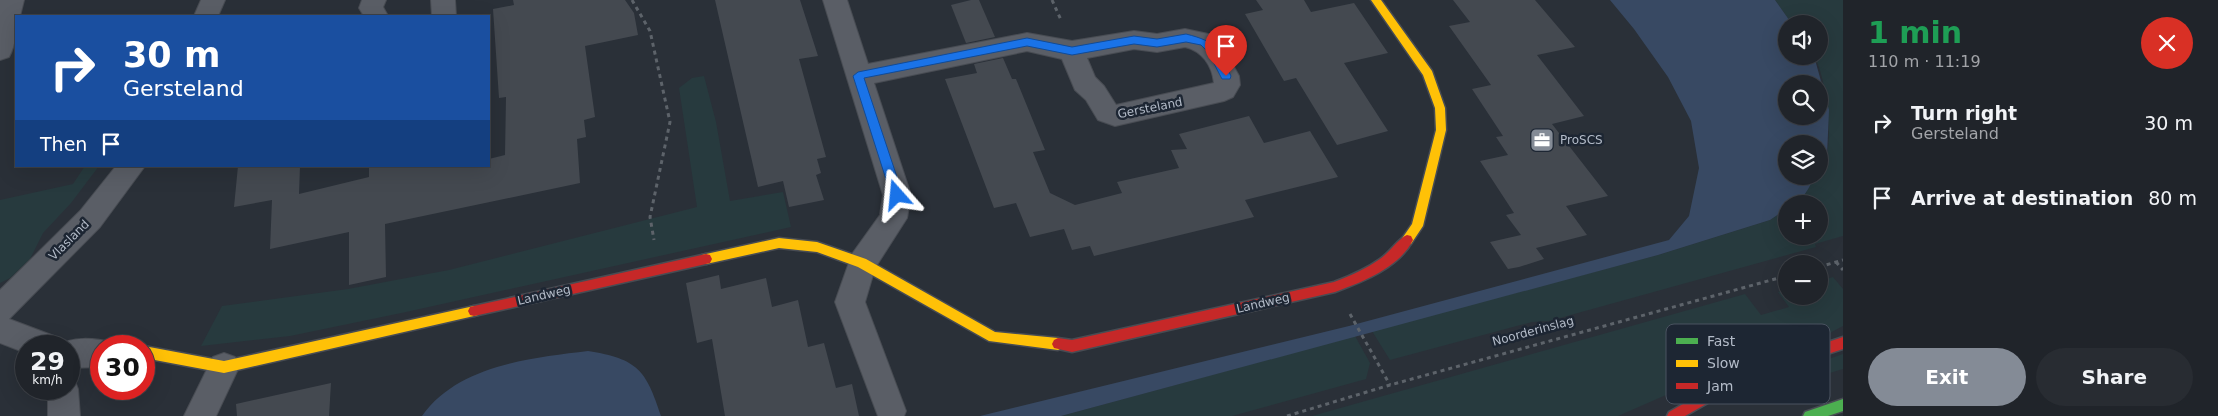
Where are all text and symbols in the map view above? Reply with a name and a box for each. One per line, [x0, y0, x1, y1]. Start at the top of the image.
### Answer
map controls [1778, 15, 1828, 305]
button: sound [1778, 15, 1828, 65]
text: 1 min [1868, 15, 1962, 50]
button: close [2141, 17, 2193, 69]
pin [1205, 25, 1247, 76]
icon: arrive [1212, 32, 1240, 60]
icon: right [40, 35, 105, 100]
text: 30 m [123, 35, 220, 75]
text: 110 m · 11:19 [1868, 52, 1981, 71]
button: search [1778, 75, 1828, 125]
text: Gersteland [123, 76, 244, 101]
street label: Gersteland [1116, 95, 1184, 121]
text: Turn right [1911, 102, 2017, 124]
icon: right [1868, 109, 1896, 137]
text: 30 m [2144, 112, 2193, 134]
text: Gersteland [1911, 124, 1999, 143]
office icon: ProSCS [1529, 127, 1555, 153]
icon: arrive [97, 130, 125, 158]
text: Then [40, 133, 87, 155]
place label: ProSCS [1560, 133, 1603, 147]
button: layers [1778, 135, 1828, 185]
position arrow [870, 168, 922, 220]
icon: arrive [1868, 184, 1896, 212]
text: Arrive at destination [1911, 187, 2133, 209]
text: 80 m [2148, 187, 2197, 209]
button: + [1778, 195, 1828, 245]
street label: Vlasland [46, 217, 92, 263]
button: − [1778, 255, 1828, 305]
street label: Landweg [516, 282, 572, 308]
street label: Landweg [1235, 290, 1291, 316]
street label: Noorderinslag [1491, 313, 1575, 349]
legend [1666, 324, 1830, 404]
text: Fast [1707, 333, 1736, 349]
speed limit sign: 30 [90, 335, 155, 400]
text: 29 [30, 347, 65, 376]
button: Exit [1868, 348, 2026, 406]
button: Share [2036, 348, 2193, 406]
text: Slow [1707, 355, 1740, 371]
text: km/h [32, 373, 63, 387]
text: Jam [1706, 378, 1733, 394]

